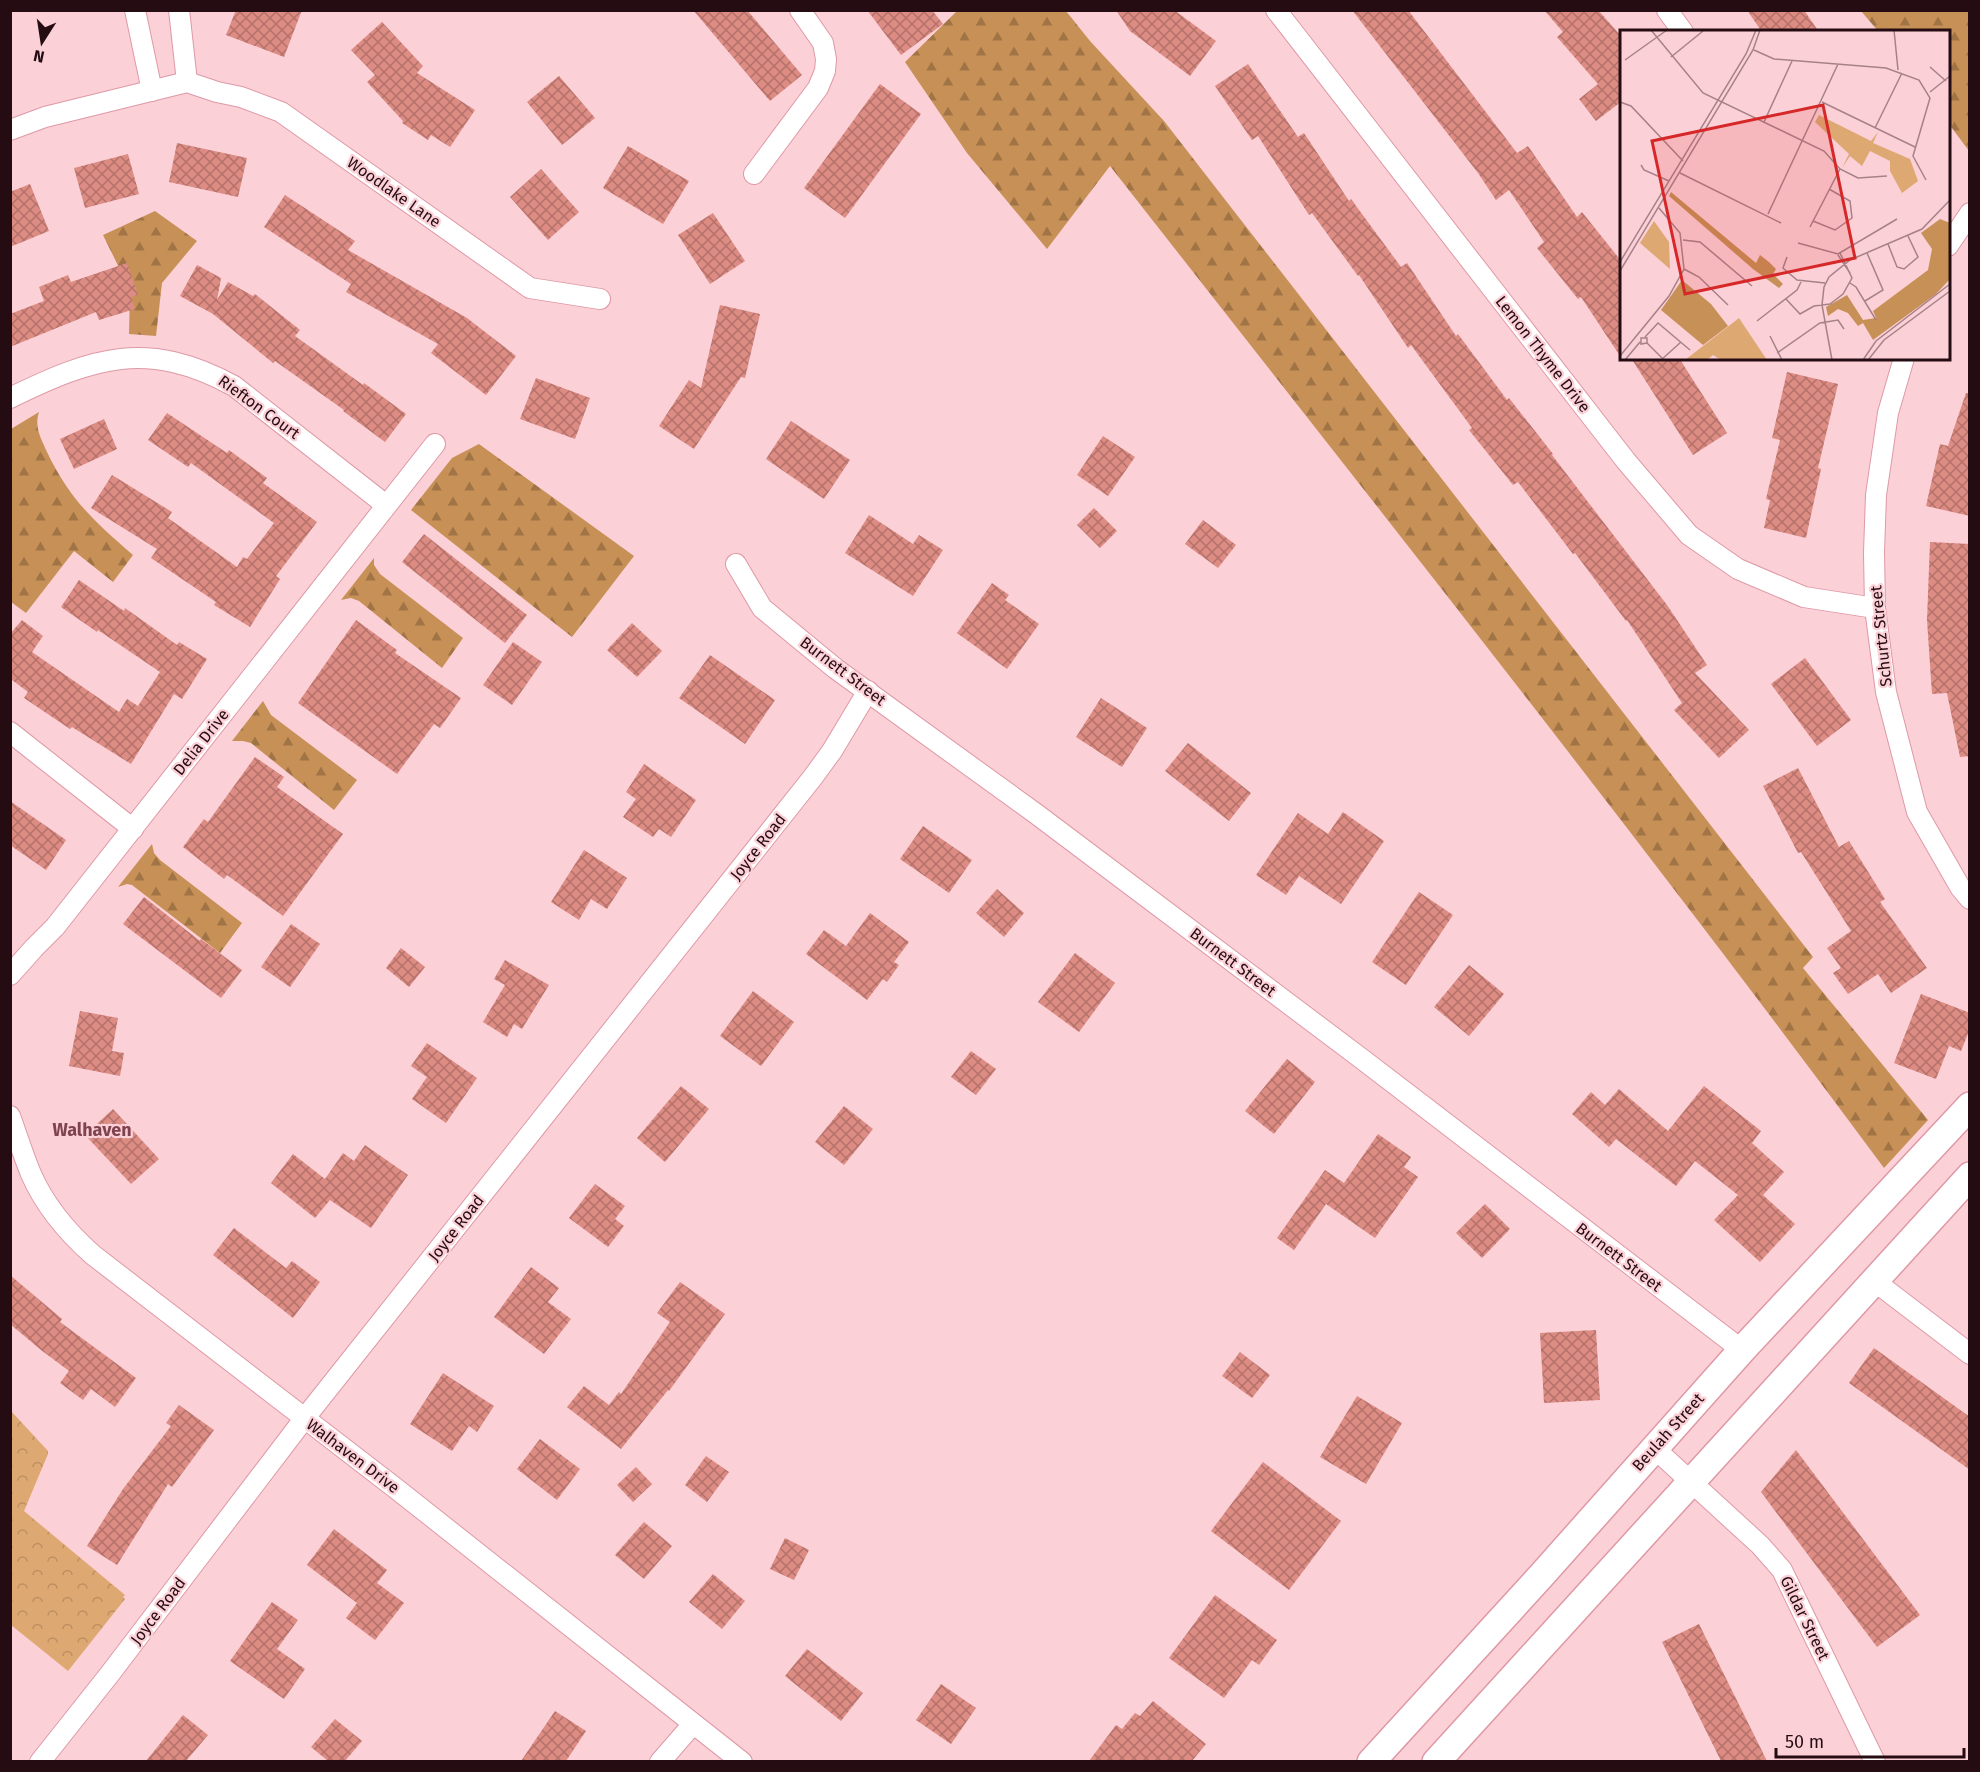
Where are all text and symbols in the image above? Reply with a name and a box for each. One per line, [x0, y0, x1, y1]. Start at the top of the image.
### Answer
north arrow [12, 12, 72, 72]
inset map [1620, 30, 1950, 360]
text: N [32, 46, 46, 67]
street label: Woodlake Lane [343, 153, 445, 231]
street label: Lemon Thyme Drive [1492, 292, 1594, 416]
street label: Riefton Court [215, 371, 304, 443]
street label: Schurtz Street [1866, 584, 1896, 688]
street label: Burnett Street [796, 633, 890, 710]
street label: Delia Drive [169, 705, 233, 779]
street label: Joyce Road [726, 810, 790, 884]
street label: Burnett Street [1186, 924, 1280, 1001]
district label: Walhaven [52, 1119, 132, 1141]
street label: Joyce Road [424, 1191, 488, 1265]
street label: Burnett Street [1572, 1219, 1666, 1296]
street label: Beulah Street [1628, 1389, 1708, 1475]
street label: Walhaven Drive [303, 1415, 403, 1497]
street label: Gildar Street [1776, 1573, 1834, 1663]
street label: Joyce Road [127, 1574, 189, 1648]
scale bar [1776, 1721, 1964, 1759]
text: 50 m [1785, 1731, 1824, 1753]

